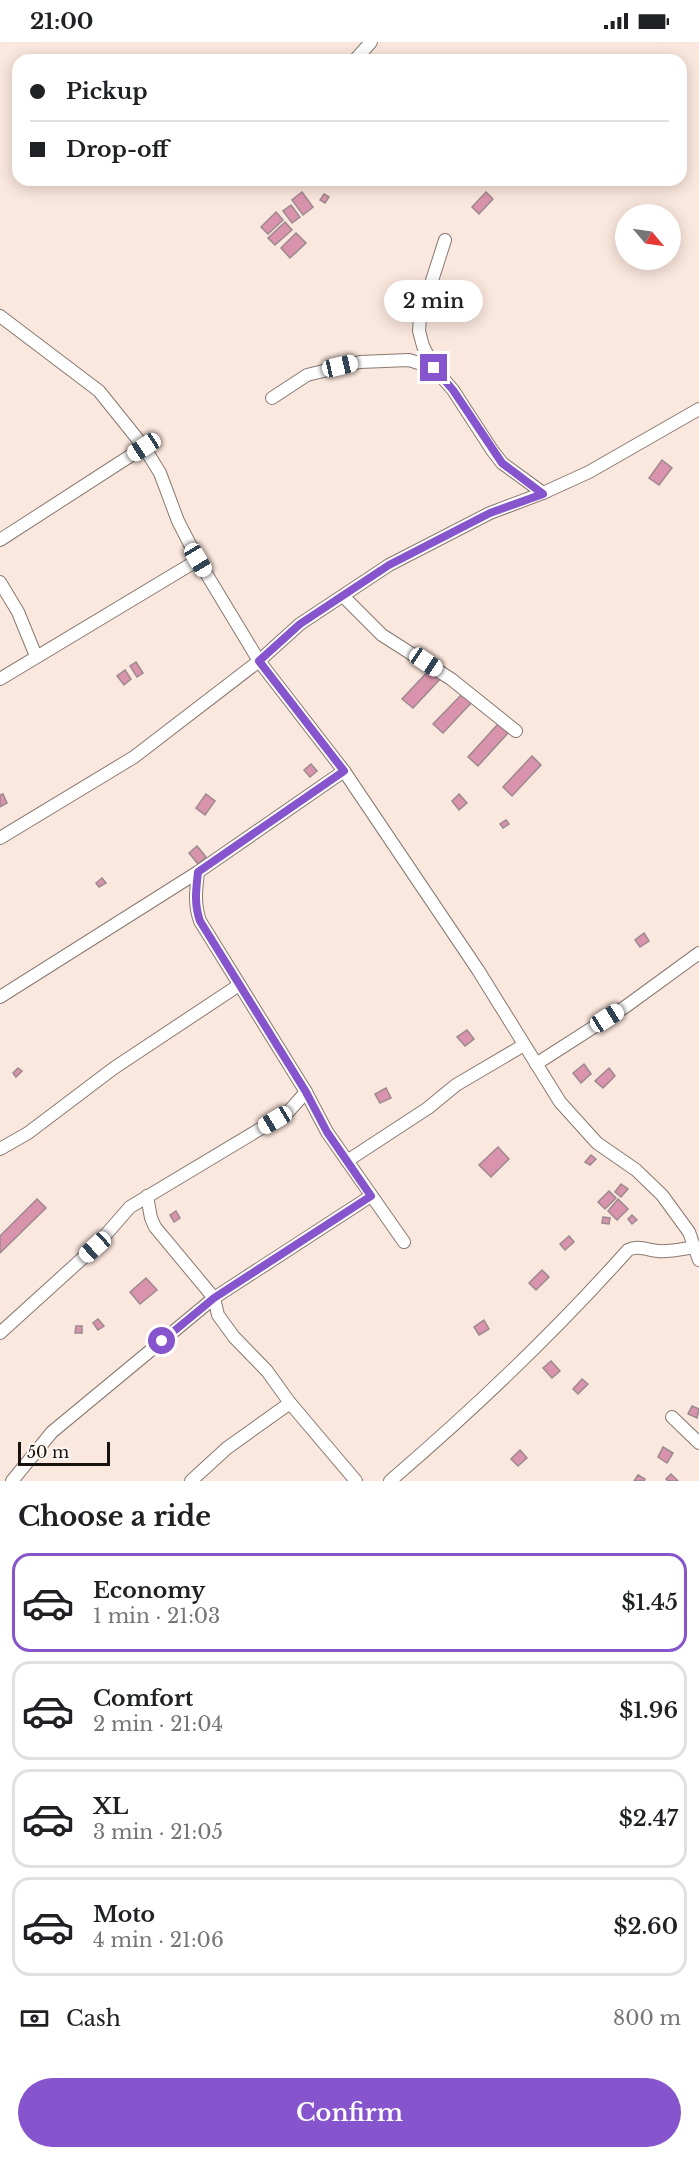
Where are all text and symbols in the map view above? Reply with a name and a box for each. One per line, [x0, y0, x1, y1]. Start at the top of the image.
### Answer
text: 21:00 [30, 8, 93, 35]
text: Pickup [66, 78, 148, 105]
text: Drop-off [66, 136, 168, 163]
north arrow [615, 204, 681, 270]
map controls [615, 204, 681, 270]
callout: 2 min [384, 281, 484, 323]
text: 2 min [403, 289, 464, 313]
car [320, 353, 360, 379]
route end [420, 354, 447, 381]
car [124, 430, 164, 464]
car [181, 540, 215, 580]
car [406, 644, 446, 680]
car [587, 1001, 627, 1035]
car [255, 1103, 295, 1137]
car [76, 1228, 114, 1266]
route start [148, 1327, 175, 1354]
scale bar [18, 1439, 110, 1466]
text: 50 m [27, 1442, 69, 1462]
text: Choose a ride [18, 1500, 211, 1533]
icon: car [21, 1576, 75, 1630]
text: Economy [93, 1577, 205, 1604]
text: $1.45 [622, 1589, 678, 1616]
text: 1 min · 21:03 [93, 1604, 220, 1628]
icon: car [21, 1684, 75, 1738]
text: Comfort [93, 1685, 193, 1712]
text: $1.96 [619, 1697, 678, 1724]
text: 2 min · 21:04 [93, 1712, 223, 1736]
icon: car [21, 1792, 75, 1846]
text: XL [93, 1793, 128, 1820]
text: $2.47 [619, 1805, 678, 1832]
text: 3 min · 21:05 [93, 1820, 223, 1844]
icon: car [21, 1900, 75, 1954]
text: Moto [93, 1901, 155, 1928]
text: $2.60 [613, 1913, 678, 1940]
text: 4 min · 21:06 [93, 1928, 224, 1952]
icon: cash [18, 2002, 51, 2035]
text: Cash [66, 2005, 121, 2032]
text: 800 m [613, 2006, 681, 2030]
button: Confirm [18, 2078, 681, 2147]

